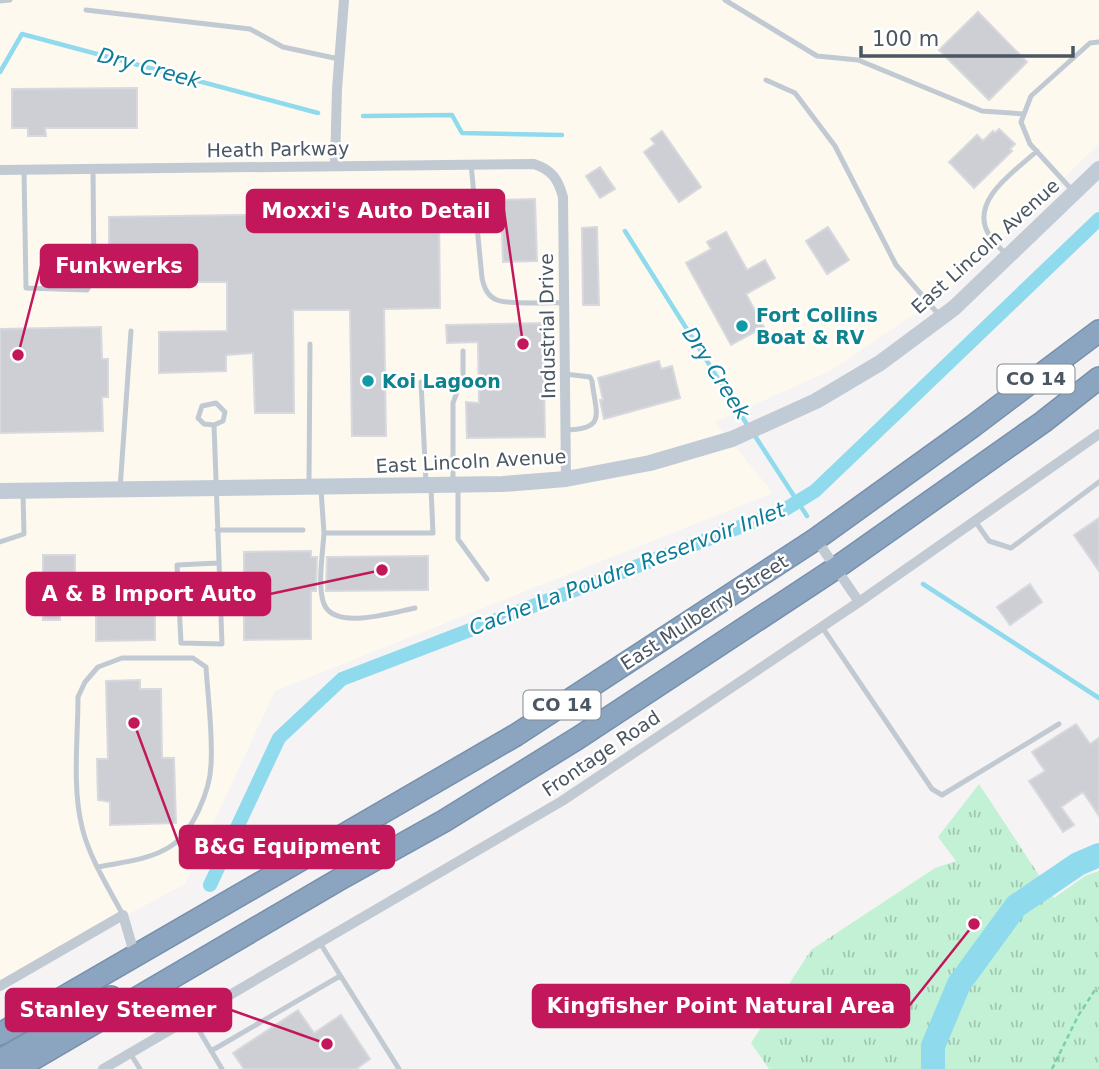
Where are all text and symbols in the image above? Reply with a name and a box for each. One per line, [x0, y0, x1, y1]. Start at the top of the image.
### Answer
scale bar [861, 14, 1073, 58]
text: 100 m [872, 27, 939, 51]
water label: Dry Creek [95, 43, 204, 93]
street label: Heath Parkway [206, 137, 350, 161]
street label: East Lincoln Avenue [907, 174, 1063, 318]
callout: Moxxi's Auto Detail [247, 190, 504, 232]
text: Moxxi's Auto Detail [261, 199, 491, 223]
callout: Funkwerks [41, 245, 197, 287]
street label: Industrial Drive [535, 253, 559, 399]
text: Funkwerks [55, 254, 183, 278]
place label: Fort Collins Boat & RV [756, 304, 878, 348]
marker: Fort Collins Boat & RV [734, 318, 750, 334]
water label: Dry Creek [677, 322, 755, 424]
road number: CO 14 [998, 365, 1074, 394]
place label: Koi Lagoon [382, 370, 501, 392]
marker: Koi Lagoon [360, 373, 376, 389]
street label: East Lincoln Avenue [375, 445, 567, 477]
water label: Cache La Poudre Reservoir Inlet [466, 497, 789, 641]
street label: East Mulberry Street [616, 550, 792, 674]
callout: A & B Import Auto [27, 573, 270, 615]
text: A & B Import Auto [41, 582, 257, 606]
road number: CO 14 [524, 690, 600, 720]
street label: Frontage Road [538, 706, 664, 800]
callout: B&G Equipment [180, 826, 394, 868]
text: B&G Equipment [194, 835, 380, 859]
callout: Kingfisher Point Natural Area [533, 985, 909, 1027]
callout: Stanley Steemer [6, 989, 231, 1031]
text: Kingfisher Point Natural Area [547, 994, 895, 1018]
text: Stanley Steemer [20, 998, 217, 1022]

